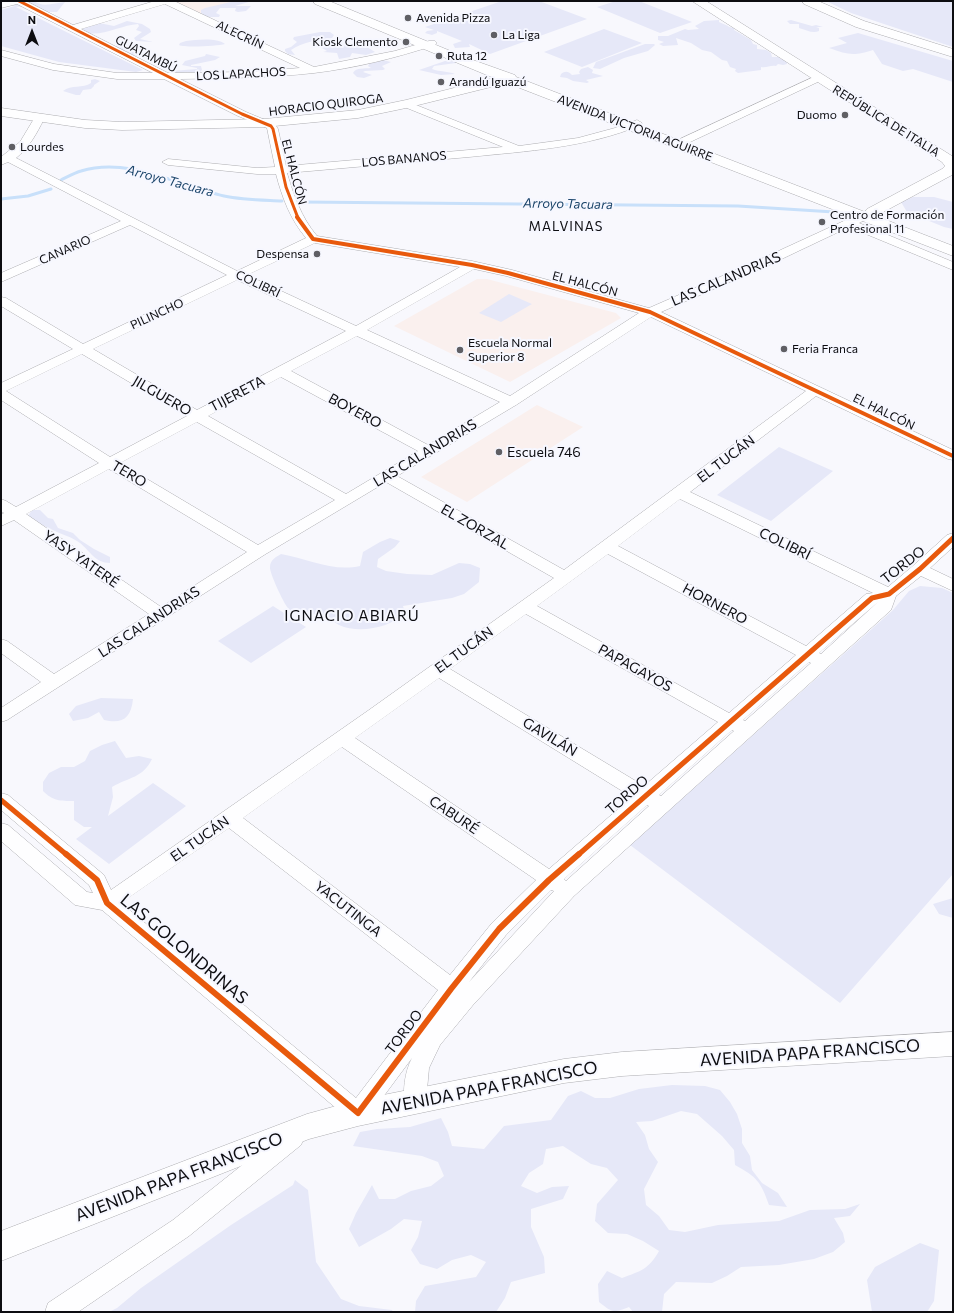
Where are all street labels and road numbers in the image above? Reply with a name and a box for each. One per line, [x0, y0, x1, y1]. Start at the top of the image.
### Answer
street label: ALECRÍN [214, 18, 266, 52]
street label: GUATAMBÚ [113, 32, 179, 76]
street label: LOS LAPACHOS [196, 64, 286, 84]
street label: REPÚBLICA DE ITALIA [830, 82, 942, 160]
street label: HORACIO QUIROGA [268, 91, 384, 119]
street label: AVENIDA VICTORIA AGUIRRE [555, 92, 715, 164]
street label: EL HALCÓN [278, 138, 310, 206]
street label: LOS BANANOS [361, 148, 447, 170]
street label: CANARIO [37, 232, 93, 268]
street label: LAS CALANDRIAS [669, 248, 783, 310]
street label: COLIBRÍ [233, 267, 283, 301]
street label: EL HALCÓN [551, 268, 619, 300]
street label: PILINCHO [128, 295, 186, 333]
street label: JILGUERO [130, 372, 194, 420]
street label: TIJERETA [206, 372, 268, 416]
street label: BOYERO [325, 390, 385, 432]
street label: EL HALCÓN [851, 391, 917, 433]
street label: LAS CALANDRIAS [370, 416, 480, 490]
street label: EL TUCÁN [694, 432, 758, 486]
street label: TERO [108, 457, 150, 491]
street label: EL ZORZAL [438, 501, 512, 553]
street label: COLIBRÍ [756, 524, 814, 564]
street label: YASY YATERÉ [40, 527, 122, 591]
street label: TORDO [878, 543, 928, 587]
street label: HORNERO [680, 580, 750, 628]
street label: LAS CALANDRIAS [95, 583, 203, 661]
street label: EL TUCÁN [432, 623, 496, 677]
street label: PAPAGAYOS [595, 641, 675, 695]
street label: GAVILÁN [520, 714, 580, 760]
street label: TORDO [602, 772, 652, 818]
street label: CABURÉ [426, 792, 482, 838]
street label: EL TUCÁN [167, 813, 233, 865]
street label: YACUTINGA [311, 878, 385, 940]
street label: LAS GOLONDRINAS [116, 890, 252, 1008]
street label: TORDO [382, 1007, 426, 1057]
street label: AVENIDA PAPA FRANCISCO [699, 1035, 921, 1071]
street label: AVENIDA PAPA FRANCISCO [379, 1057, 599, 1119]
street label: AVENIDA PAPA FRANCISCO [72, 1128, 286, 1226]

